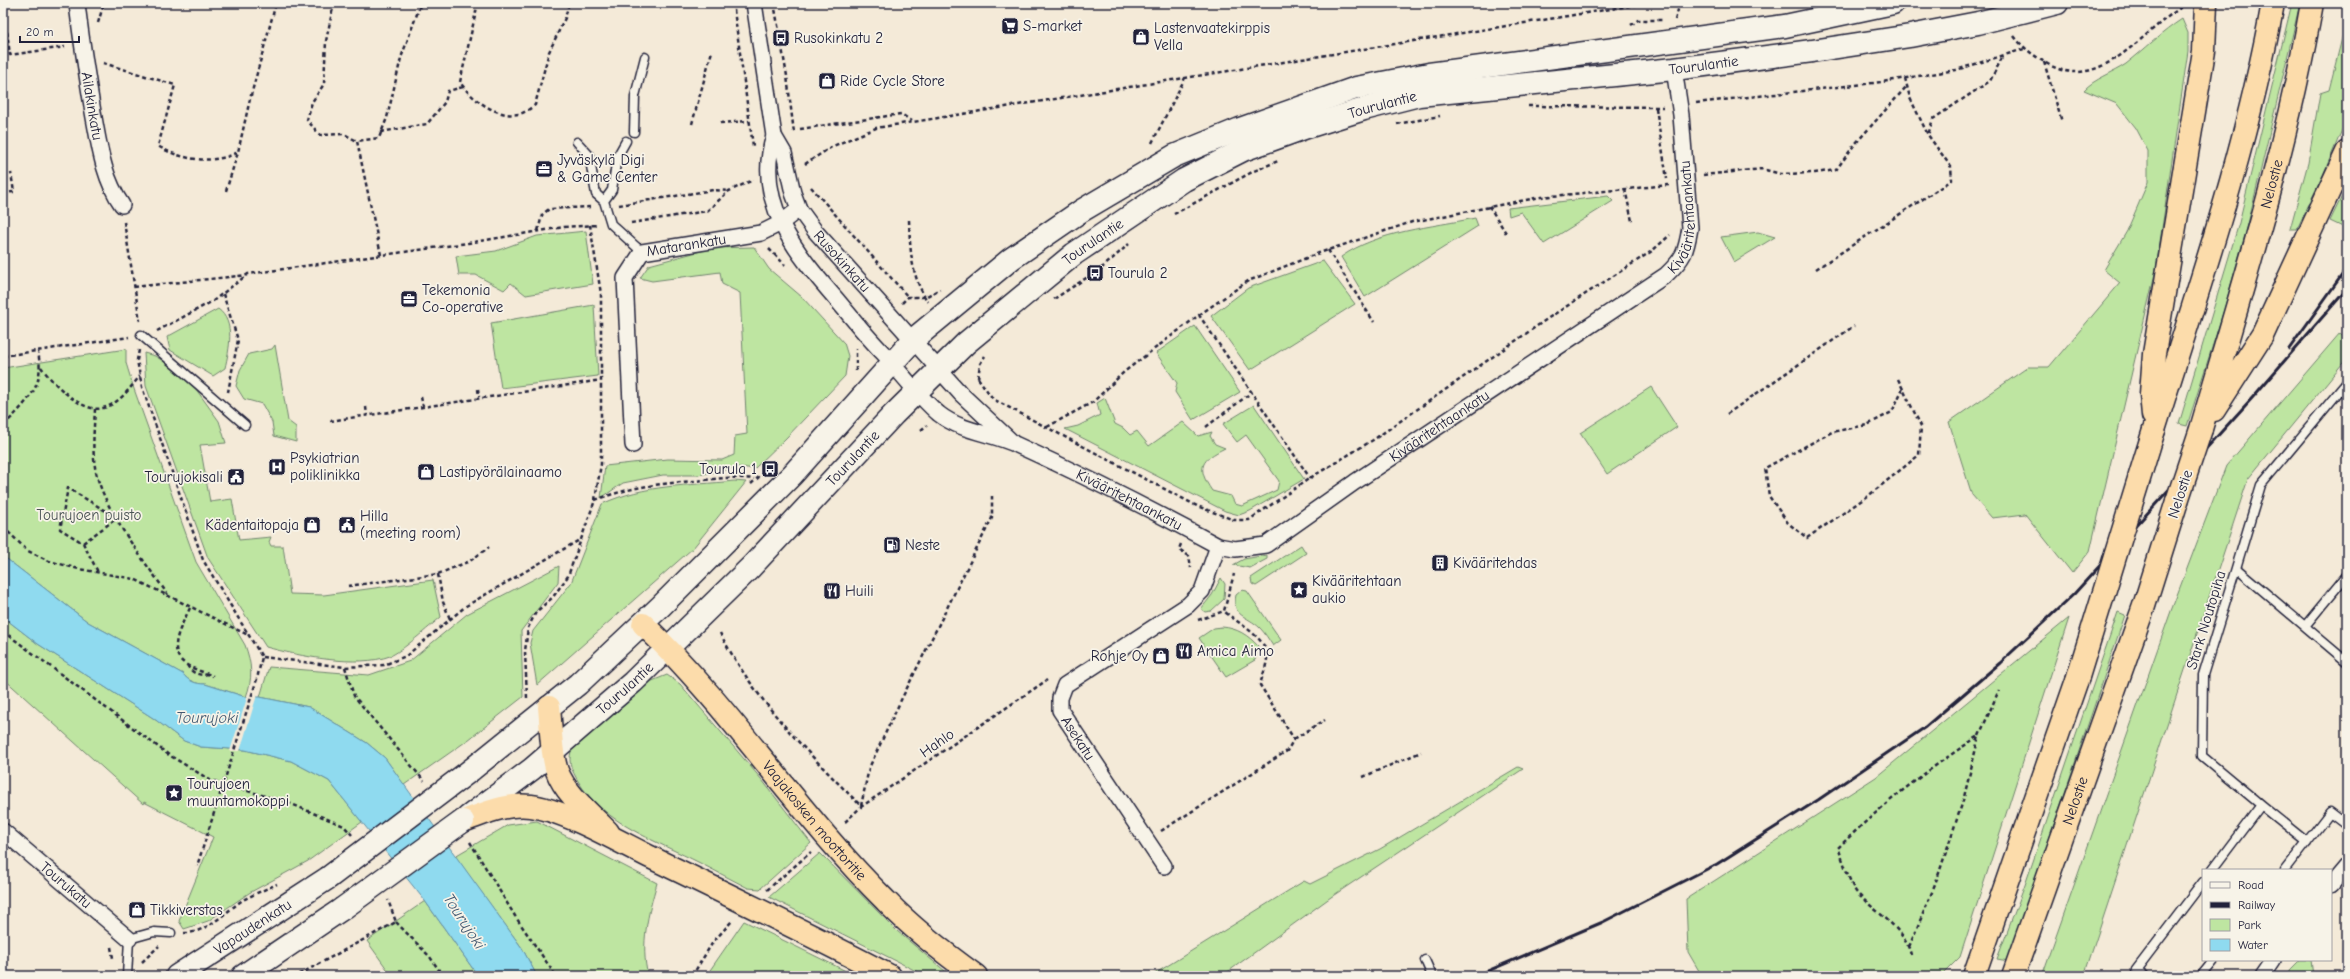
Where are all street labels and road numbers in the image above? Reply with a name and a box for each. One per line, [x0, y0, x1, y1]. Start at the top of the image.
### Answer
street label: Tourulantie [1668, 52, 1740, 78]
street label: Ailakinkatu [78, 71, 107, 141]
street label: Tourulantie [1346, 87, 1419, 122]
street label: Nelostie [2256, 157, 2287, 210]
street label: Kivääritehtaankatu [1664, 160, 1699, 277]
street label: Tourulantie [1058, 214, 1127, 269]
street label: Rusokinkatu [810, 227, 874, 296]
street label: Matarankatu [645, 230, 727, 260]
street label: Kivääritehtaankatu [1386, 386, 1493, 466]
street label: Tourulantie [822, 426, 884, 490]
street label: Kivääritehtaankatu [1073, 465, 1185, 534]
street label: Nelostie [2164, 467, 2196, 521]
street label: Stark Noutopiha [2182, 568, 2230, 672]
street label: Tourulantie [593, 658, 657, 718]
street label: Asekatu [1057, 713, 1099, 763]
street label: Hahlo [916, 725, 958, 761]
street label: Vaajakosken moottoritie [759, 757, 871, 885]
street label: Nelostie [2058, 774, 2092, 827]
street label: Tourukatu [36, 858, 96, 912]
street label: Vapaudenkatu [210, 895, 295, 959]

